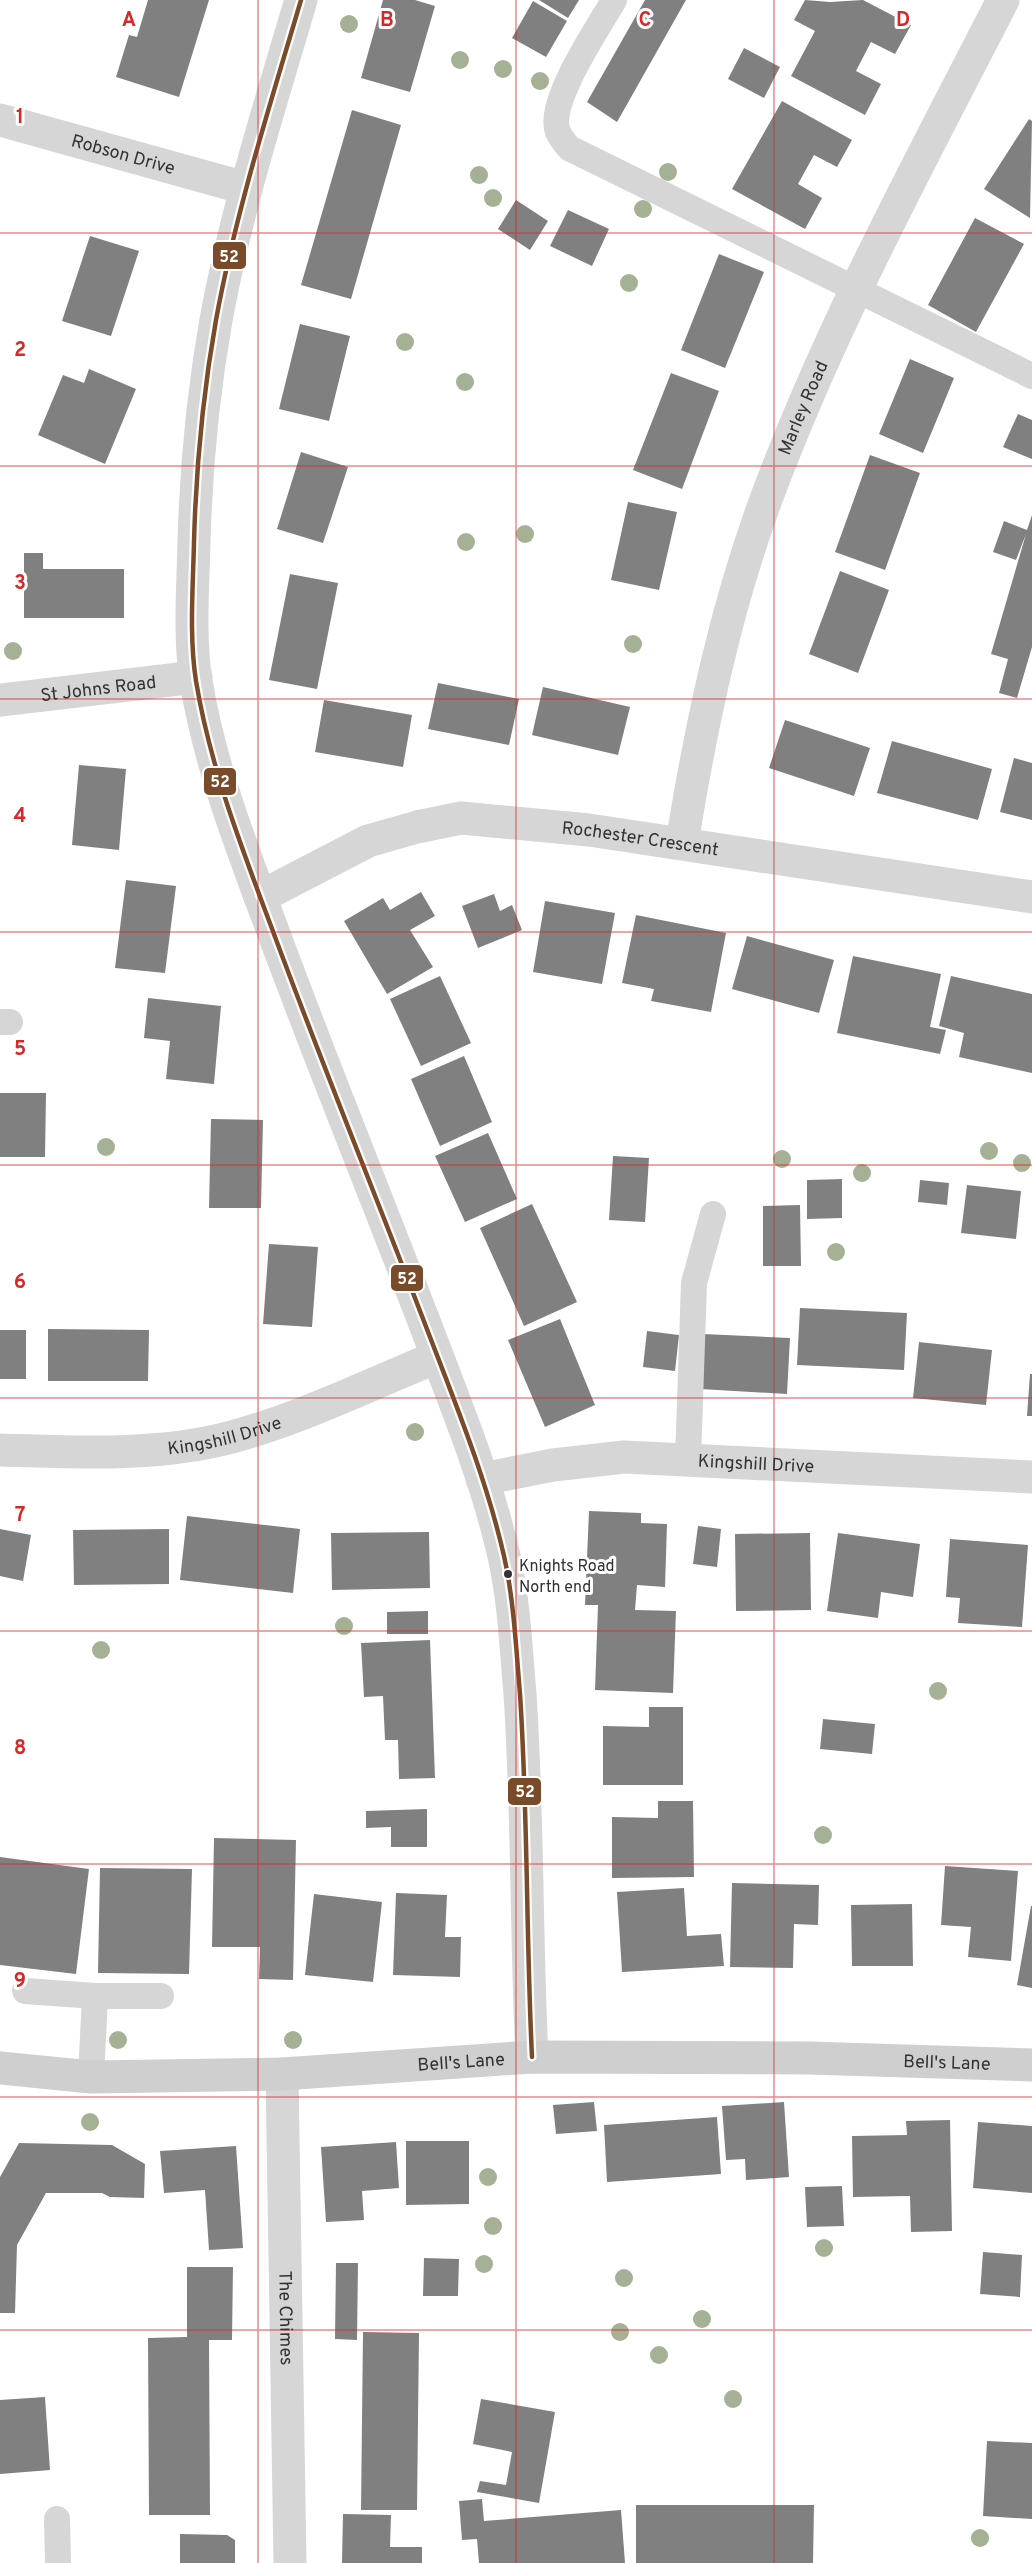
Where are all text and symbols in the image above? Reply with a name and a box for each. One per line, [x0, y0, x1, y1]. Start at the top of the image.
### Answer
text: A [122, 8, 136, 34]
text: B [380, 8, 394, 34]
text: C [639, 8, 651, 34]
text: D [896, 8, 910, 34]
text: 1 [16, 105, 24, 131]
street label: Robson Drive [68, 130, 177, 181]
line badge: 52 [212, 241, 247, 270]
text: 52 [219, 248, 239, 268]
text: 2 [14, 338, 26, 364]
street label: Marley Road [774, 358, 834, 459]
text: 3 [14, 571, 26, 597]
street label: St Johns Road [39, 672, 158, 708]
line badge: 52 [203, 767, 237, 796]
text: 52 [210, 773, 230, 793]
text: 4 [14, 804, 26, 830]
street label: Rochester Crescent [561, 817, 720, 862]
text: 5 [14, 1037, 26, 1063]
line badge: 52 [390, 1264, 424, 1292]
text: 6 [14, 1270, 26, 1296]
text: 52 [397, 1270, 417, 1290]
street label: Kingshill Drive [166, 1412, 285, 1462]
street label: Kingshill Drive [697, 1451, 815, 1479]
text: 7 [15, 1503, 25, 1529]
place label: Knights Road North end [519, 1557, 615, 1598]
marker: Knights Road North end [502, 1568, 514, 1580]
text: 8 [14, 1736, 26, 1762]
line badge: 52 [507, 1777, 542, 1806]
text: 52 [515, 1783, 535, 1803]
text: 9 [14, 1969, 26, 1995]
street label: Bell's Lane [417, 2049, 506, 2078]
street label: Bell's Lane [903, 2051, 991, 2077]
street label: The Chimes [272, 2270, 297, 2366]

